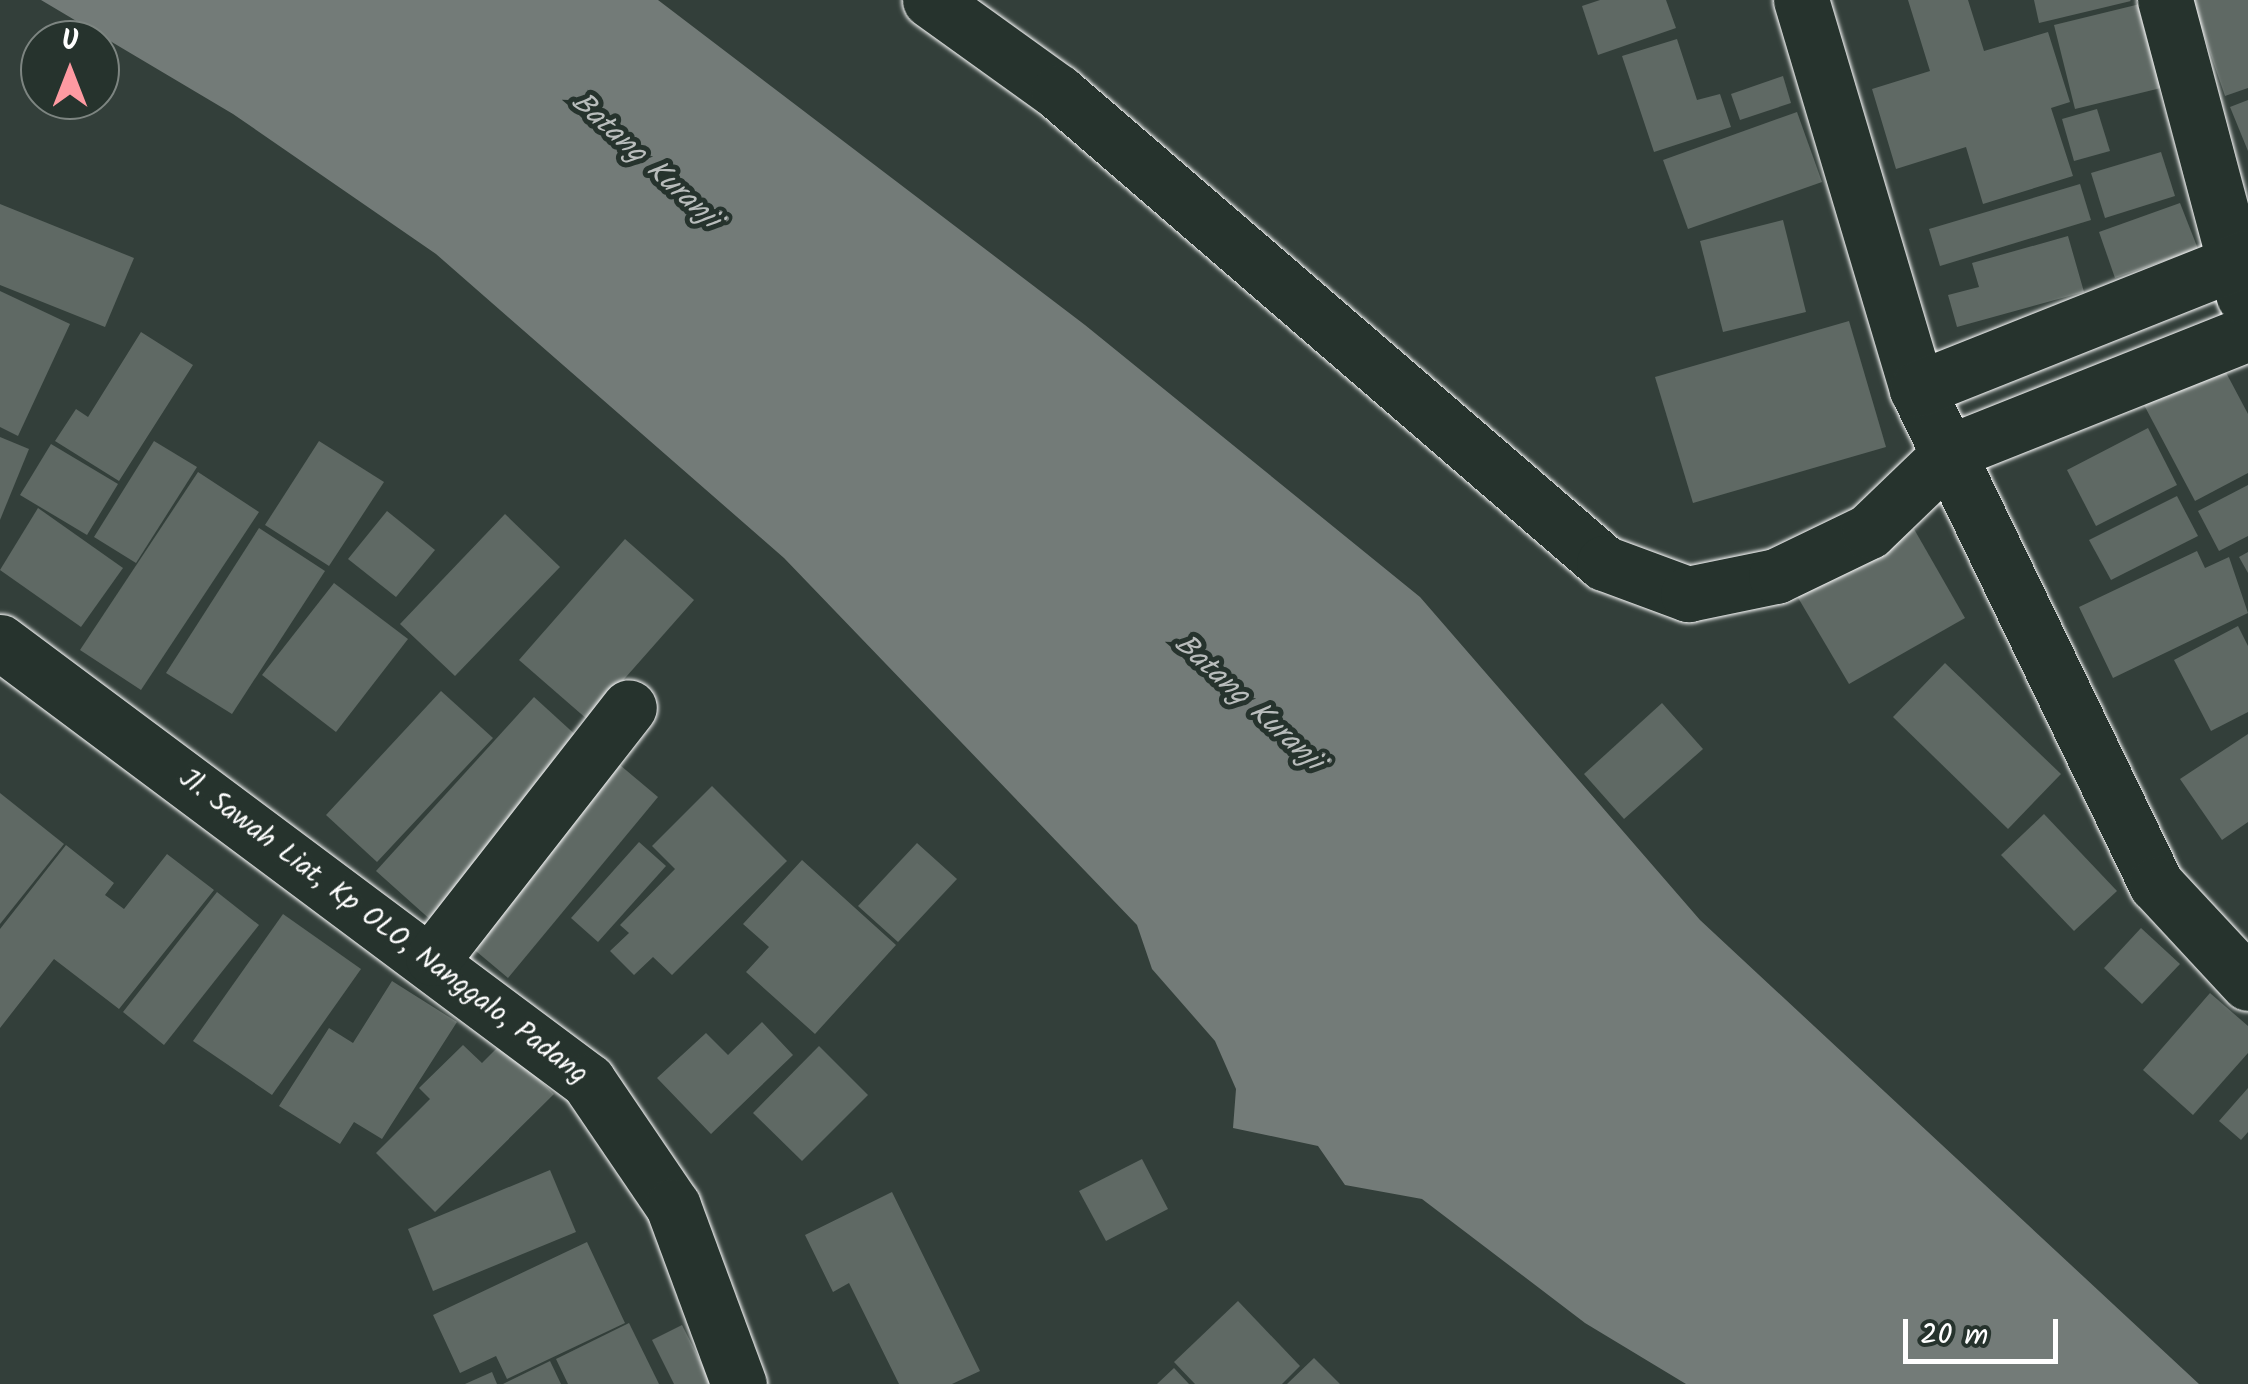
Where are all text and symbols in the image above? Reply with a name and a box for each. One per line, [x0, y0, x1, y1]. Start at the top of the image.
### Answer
text: U [62, 19, 78, 64]
north arrow [20, 20, 120, 120]
water label: Batang Kuranji [563, 85, 727, 237]
water label: Batang Kuranji [1166, 627, 1330, 779]
street label: Jl. Sawah Liat, Kp OLO, Nanggalo, Padang [172, 762, 594, 1092]
scale bar [1908, 1299, 2063, 1361]
text: 20 m [1920, 1312, 1988, 1360]

